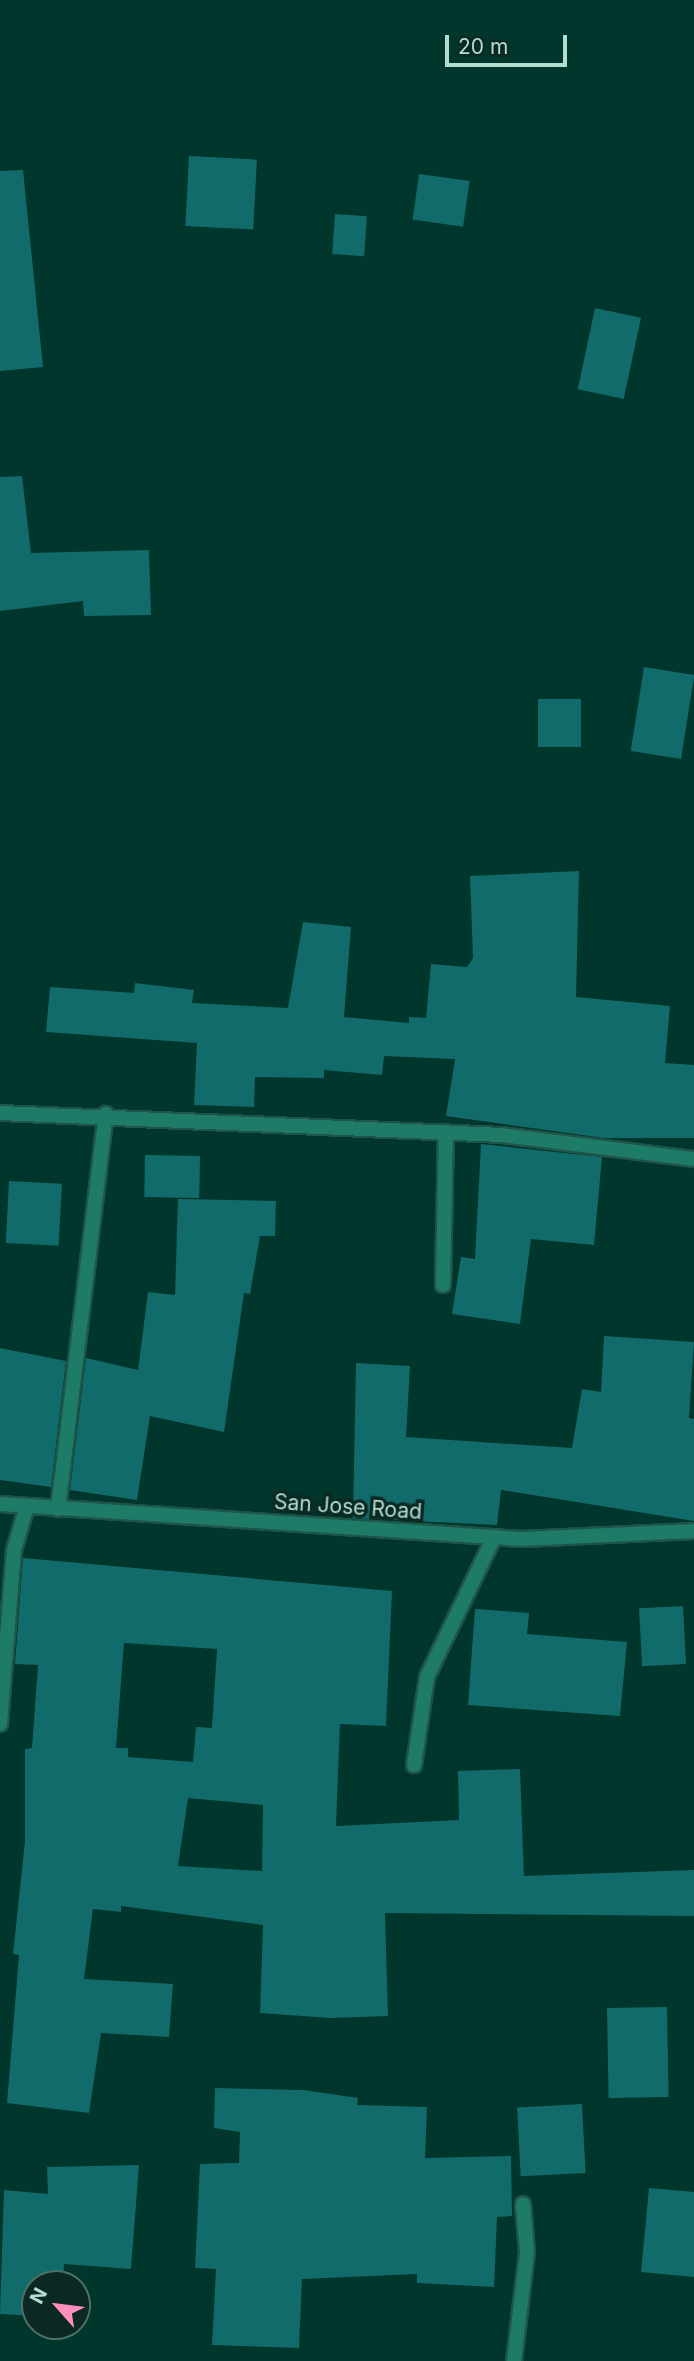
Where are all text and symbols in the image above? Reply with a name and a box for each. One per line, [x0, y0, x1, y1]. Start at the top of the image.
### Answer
scale bar [449, 21, 572, 65]
text: 20 m [458, 34, 508, 59]
street label: San Jose Road [273, 1489, 423, 1525]
north arrow [21, 2270, 91, 2340]
text: N [25, 2284, 52, 2308]

